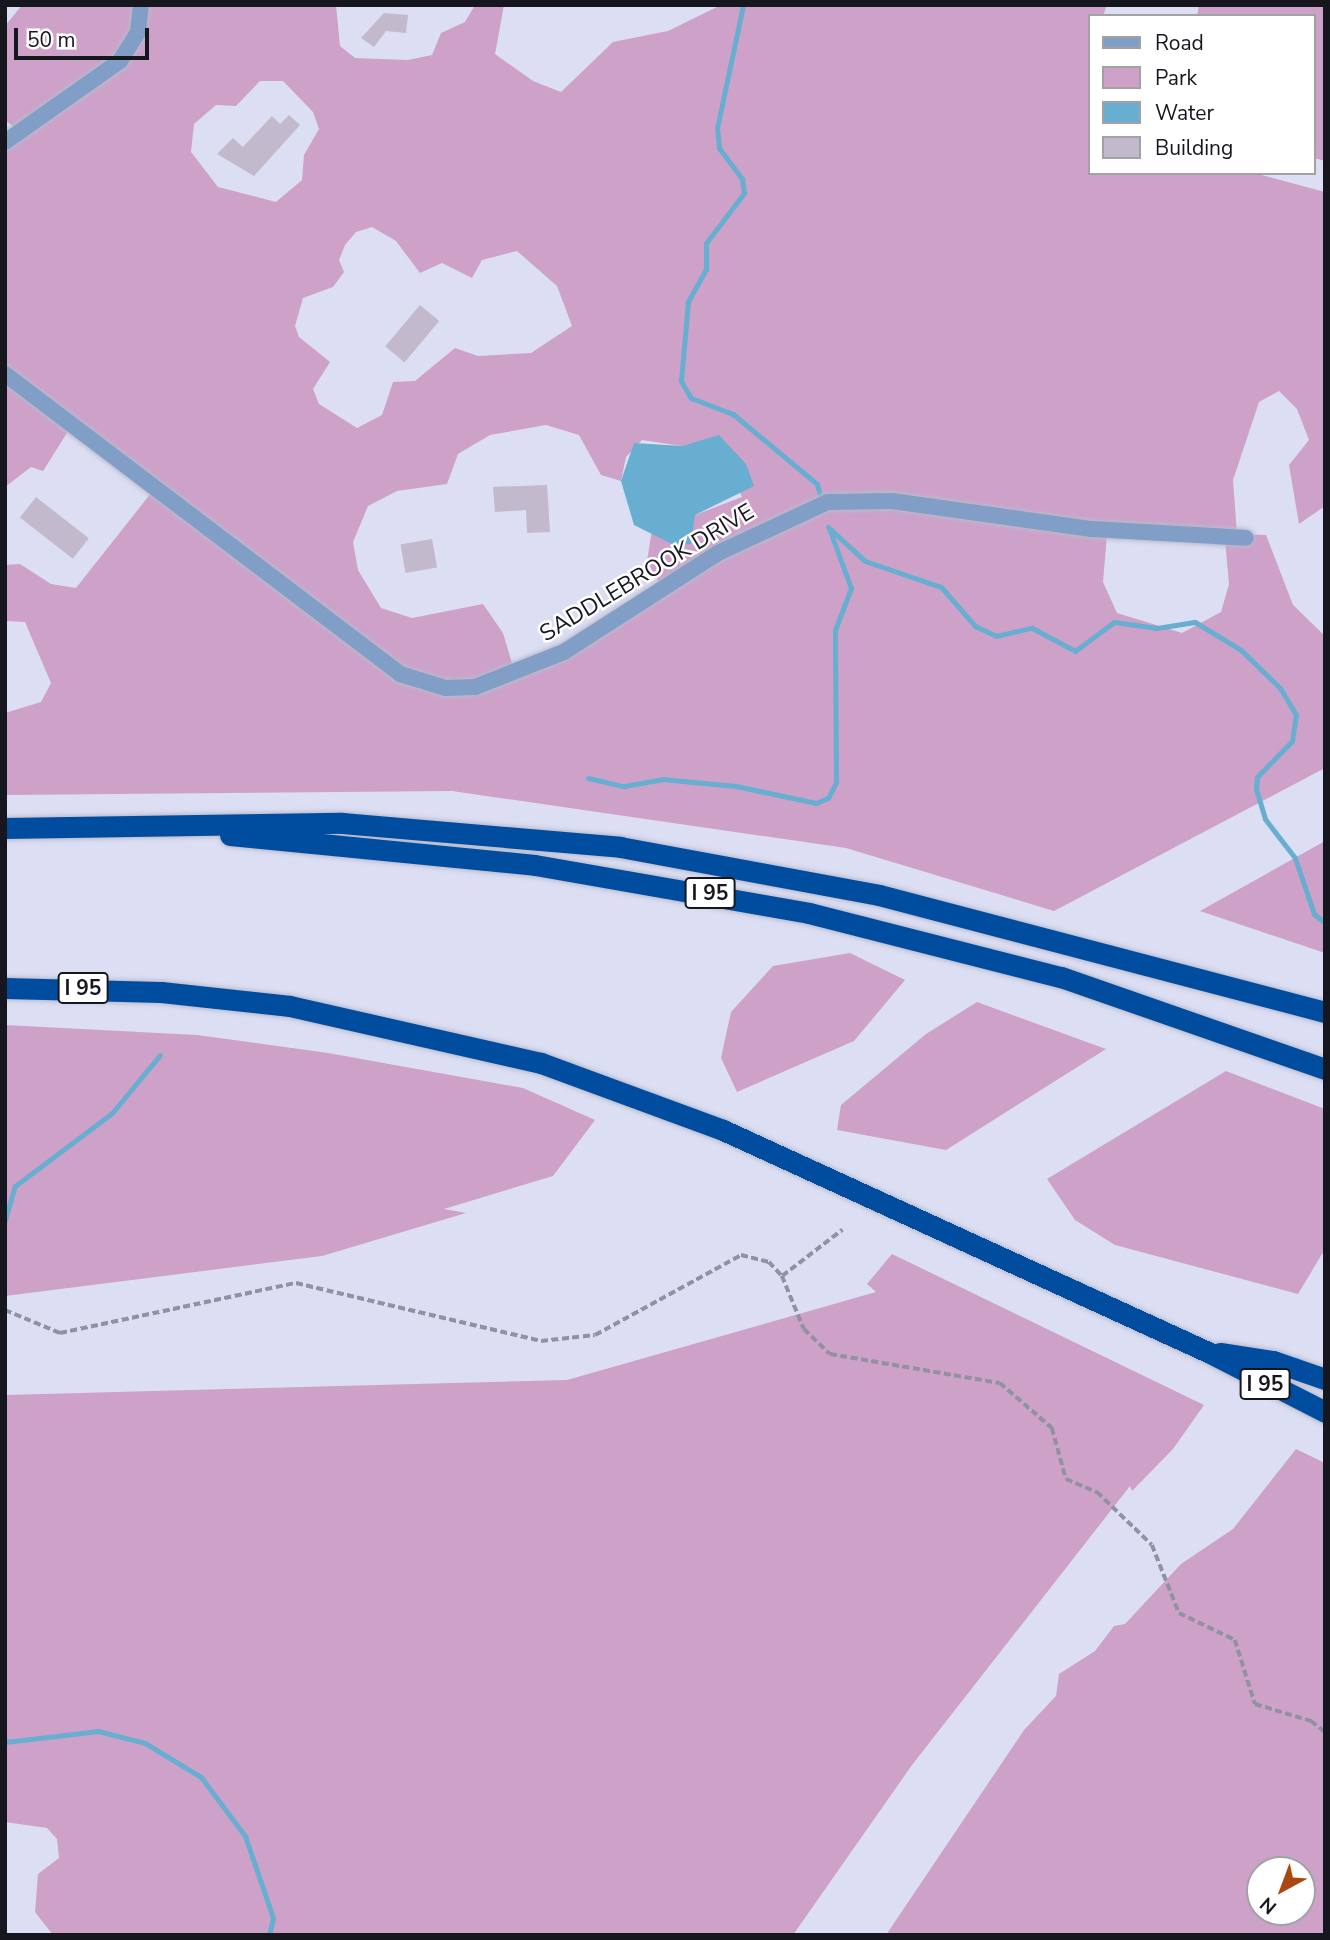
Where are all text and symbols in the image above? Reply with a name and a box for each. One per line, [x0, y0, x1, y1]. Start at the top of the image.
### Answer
scale bar [18, 14, 152, 58]
legend [1088, 14, 1316, 175]
text: 50 m [27, 26, 76, 54]
text: Road [1155, 29, 1204, 57]
text: Park [1155, 64, 1197, 92]
text: Water [1155, 99, 1214, 127]
text: Building [1155, 134, 1233, 162]
street label: SADDLEBROOK DRIVE [535, 498, 759, 648]
road number: I 95 [684, 876, 736, 910]
road number: I 95 [57, 970, 109, 1006]
road number: I 95 [1239, 1366, 1291, 1402]
north arrow [1246, 1856, 1316, 1926]
text: N [1255, 1891, 1282, 1920]

